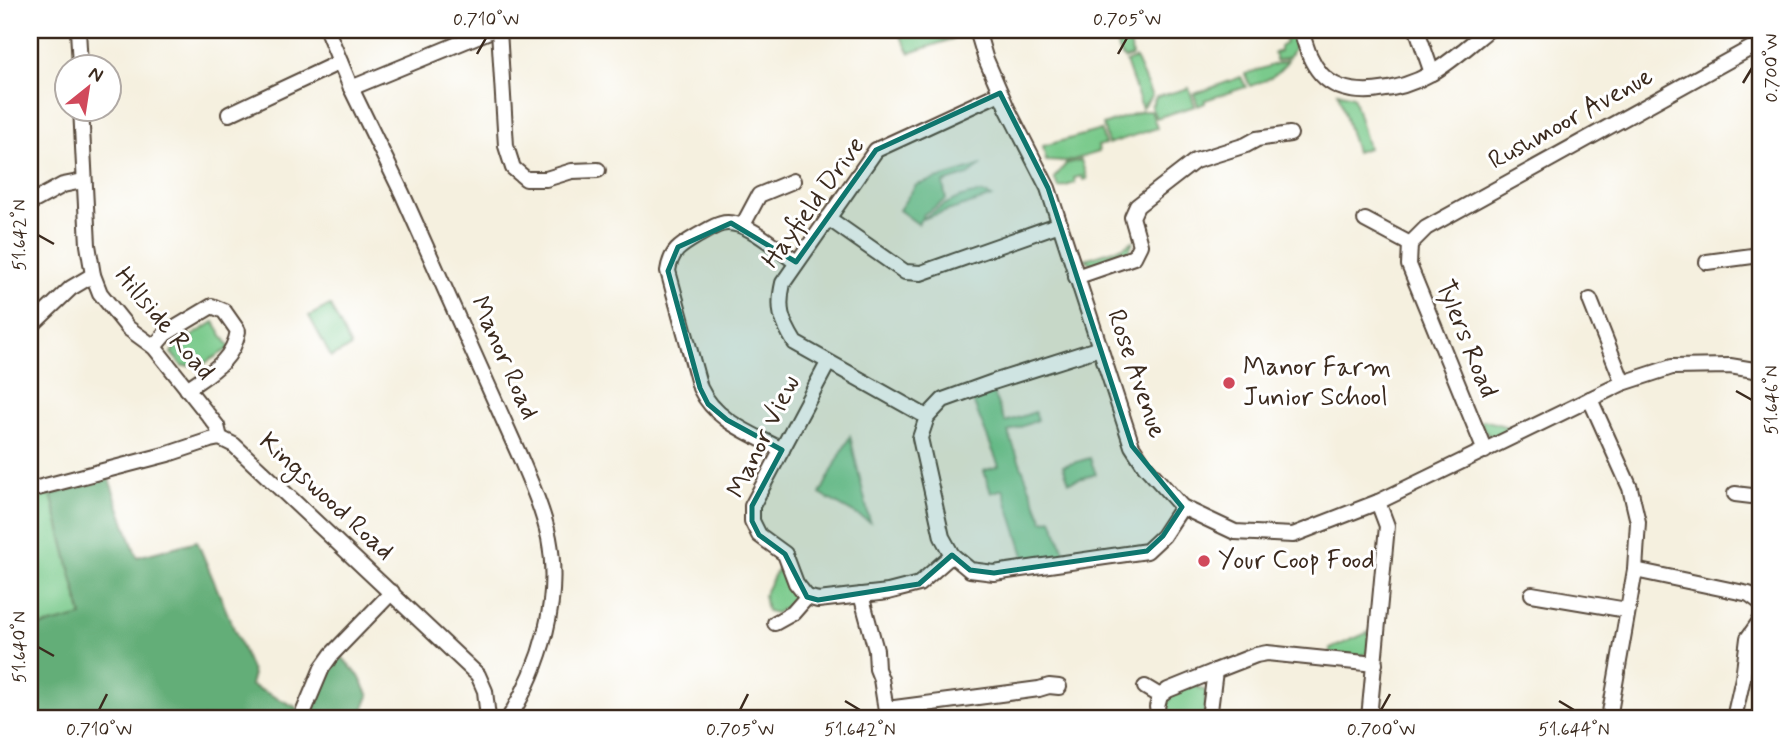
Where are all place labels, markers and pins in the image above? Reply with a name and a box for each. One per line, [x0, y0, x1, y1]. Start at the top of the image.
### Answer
place label: Manor Farm Junior School [1243, 351, 1391, 415]
marker: Manor Farm Junior School [1221, 375, 1237, 391]
place label: Your Coop Food [1218, 544, 1375, 578]
marker: Your Coop Food [1196, 553, 1212, 569]

